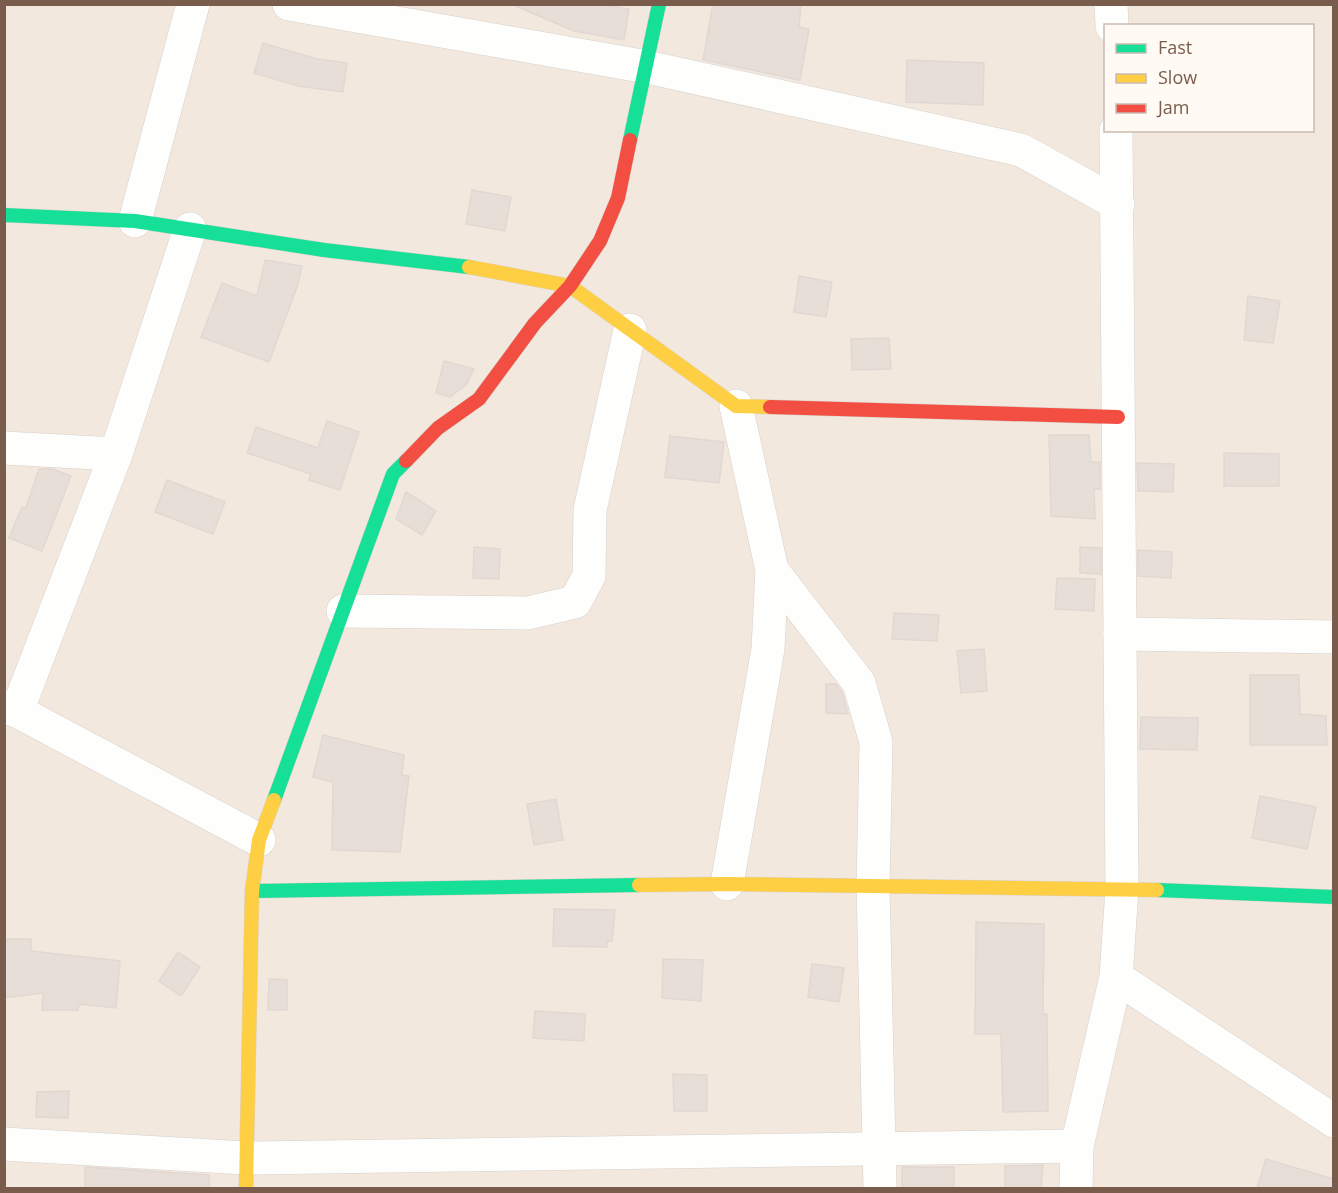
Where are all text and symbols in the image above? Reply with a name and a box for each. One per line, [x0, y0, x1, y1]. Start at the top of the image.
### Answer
legend [1104, 24, 1314, 132]
text: Fast [1158, 35, 1192, 59]
text: Slow [1158, 65, 1197, 89]
text: Jam [1156, 95, 1190, 119]

